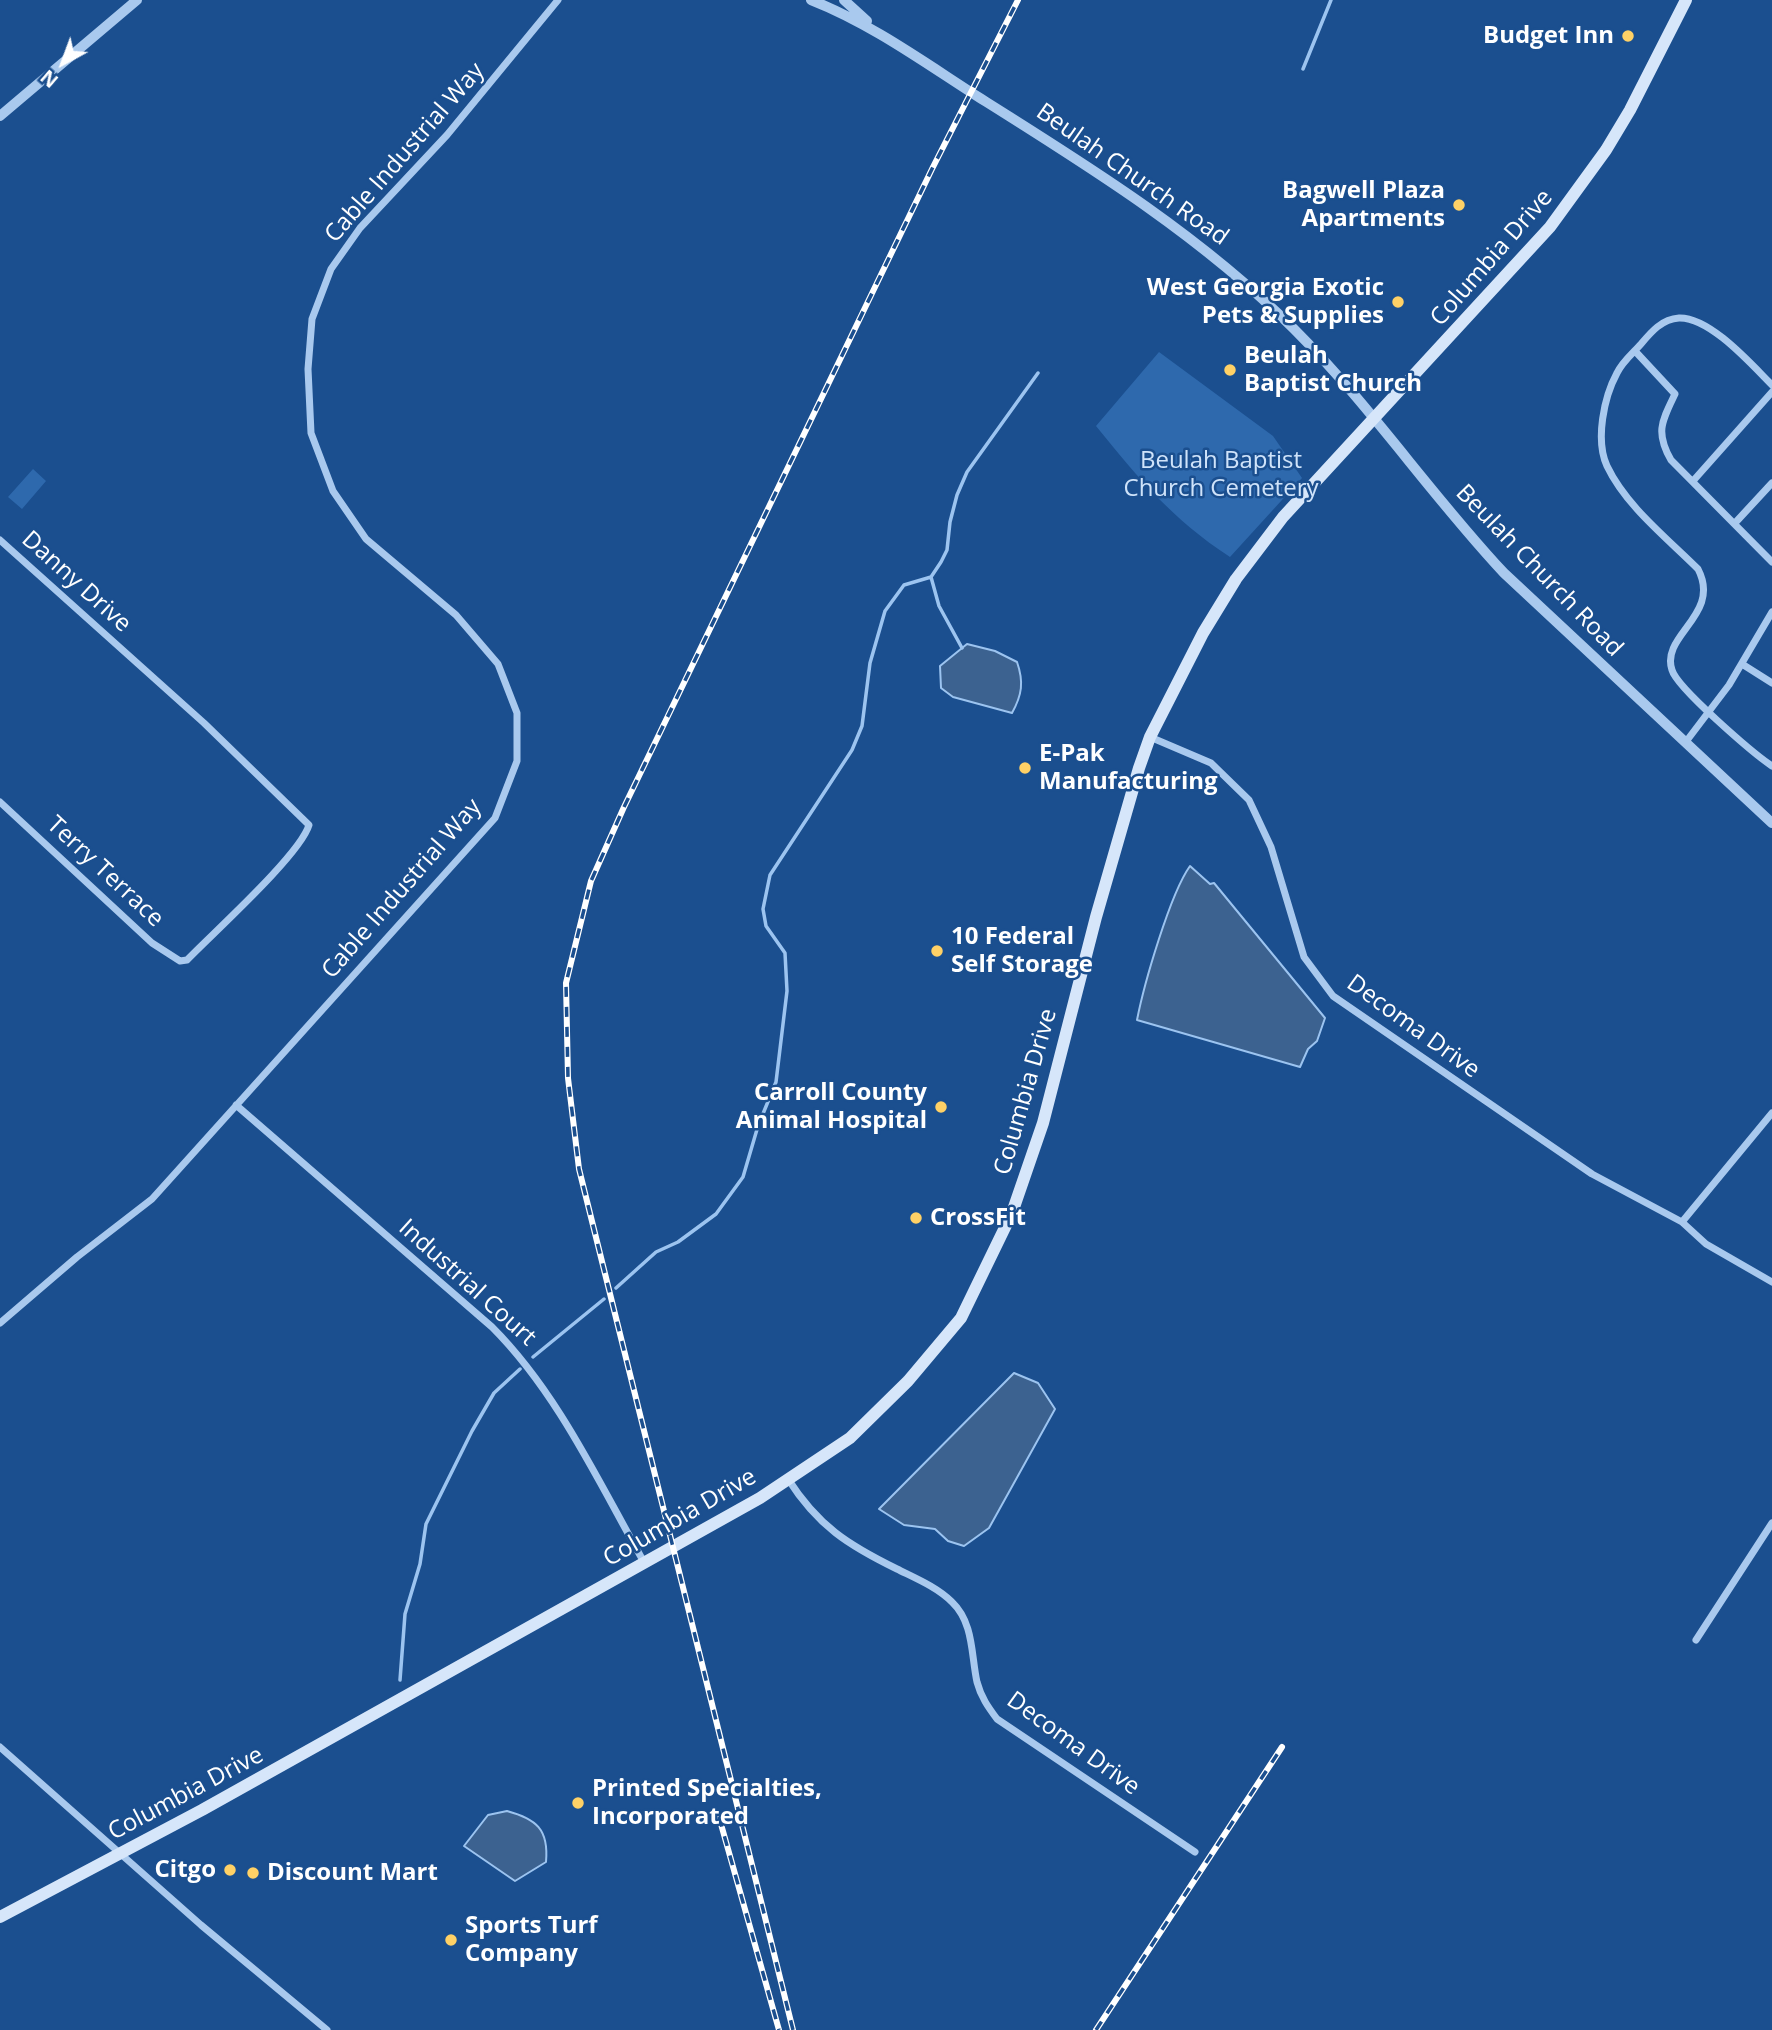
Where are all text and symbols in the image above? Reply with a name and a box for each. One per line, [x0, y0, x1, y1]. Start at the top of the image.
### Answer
place label: Budget Inn [1483, 22, 1614, 50]
north arrow [28, 28, 98, 98]
marker: Budget Inn [1620, 28, 1636, 44]
street label: Cable Industrial Way [319, 57, 491, 249]
text: N [35, 64, 64, 94]
street label: Beulah Church Road [1030, 98, 1234, 252]
place label: Bagwell Plaza Apartments [1282, 177, 1445, 233]
street label: Columbia Drive [1425, 184, 1559, 332]
marker: Bagwell Plaza Apartments [1451, 197, 1467, 213]
place label: West Georgia Exotic Pets & Supplies [1147, 274, 1384, 330]
marker: West Georgia Exotic Pets & Supplies [1390, 294, 1406, 310]
place label: Beulah Baptist Church [1244, 342, 1422, 398]
marker: Beulah Baptist Church [1222, 362, 1238, 378]
park label: Beulah Baptist Church Cemetery [1124, 447, 1318, 503]
street label: Beulah Church Road [1449, 479, 1629, 663]
street label: Danny Drive [15, 525, 137, 639]
place label: E-Pak Manufacturing [1039, 740, 1218, 796]
marker: E-Pak Manufacturing [1017, 760, 1033, 776]
street label: Cable Industrial Way [316, 793, 488, 985]
street label: Terry Terrace [41, 811, 169, 933]
place label: 10 Federal Self Storage [951, 923, 1093, 979]
marker: 10 Federal Self Storage [929, 943, 945, 959]
street label: Decoma Drive [1341, 969, 1485, 1085]
street label: Columbia Drive [989, 1006, 1063, 1178]
place label: Carroll County Animal Hospital [736, 1079, 927, 1135]
marker: Carroll County Animal Hospital [933, 1099, 949, 1115]
place label: CrossFit [930, 1204, 1026, 1232]
marker: CrossFit [908, 1210, 924, 1226]
street label: Industrial Court [392, 1214, 542, 1352]
street label: Columbia Drive [598, 1463, 762, 1573]
street label: Decoma Drive [1001, 1686, 1145, 1802]
street label: Columbia Drive [103, 1741, 269, 1847]
place label: Printed Specialties, Incorporated [592, 1775, 822, 1831]
marker: Printed Specialties, Incorporated [570, 1795, 586, 1811]
place label: Citgo [155, 1856, 216, 1884]
place label: Discount Mart [267, 1859, 438, 1887]
marker: Citgo [222, 1862, 238, 1878]
marker: Discount Mart [245, 1865, 261, 1881]
place label: Sports Turf Company [465, 1912, 598, 1968]
marker: Sports Turf Company [443, 1932, 459, 1948]

